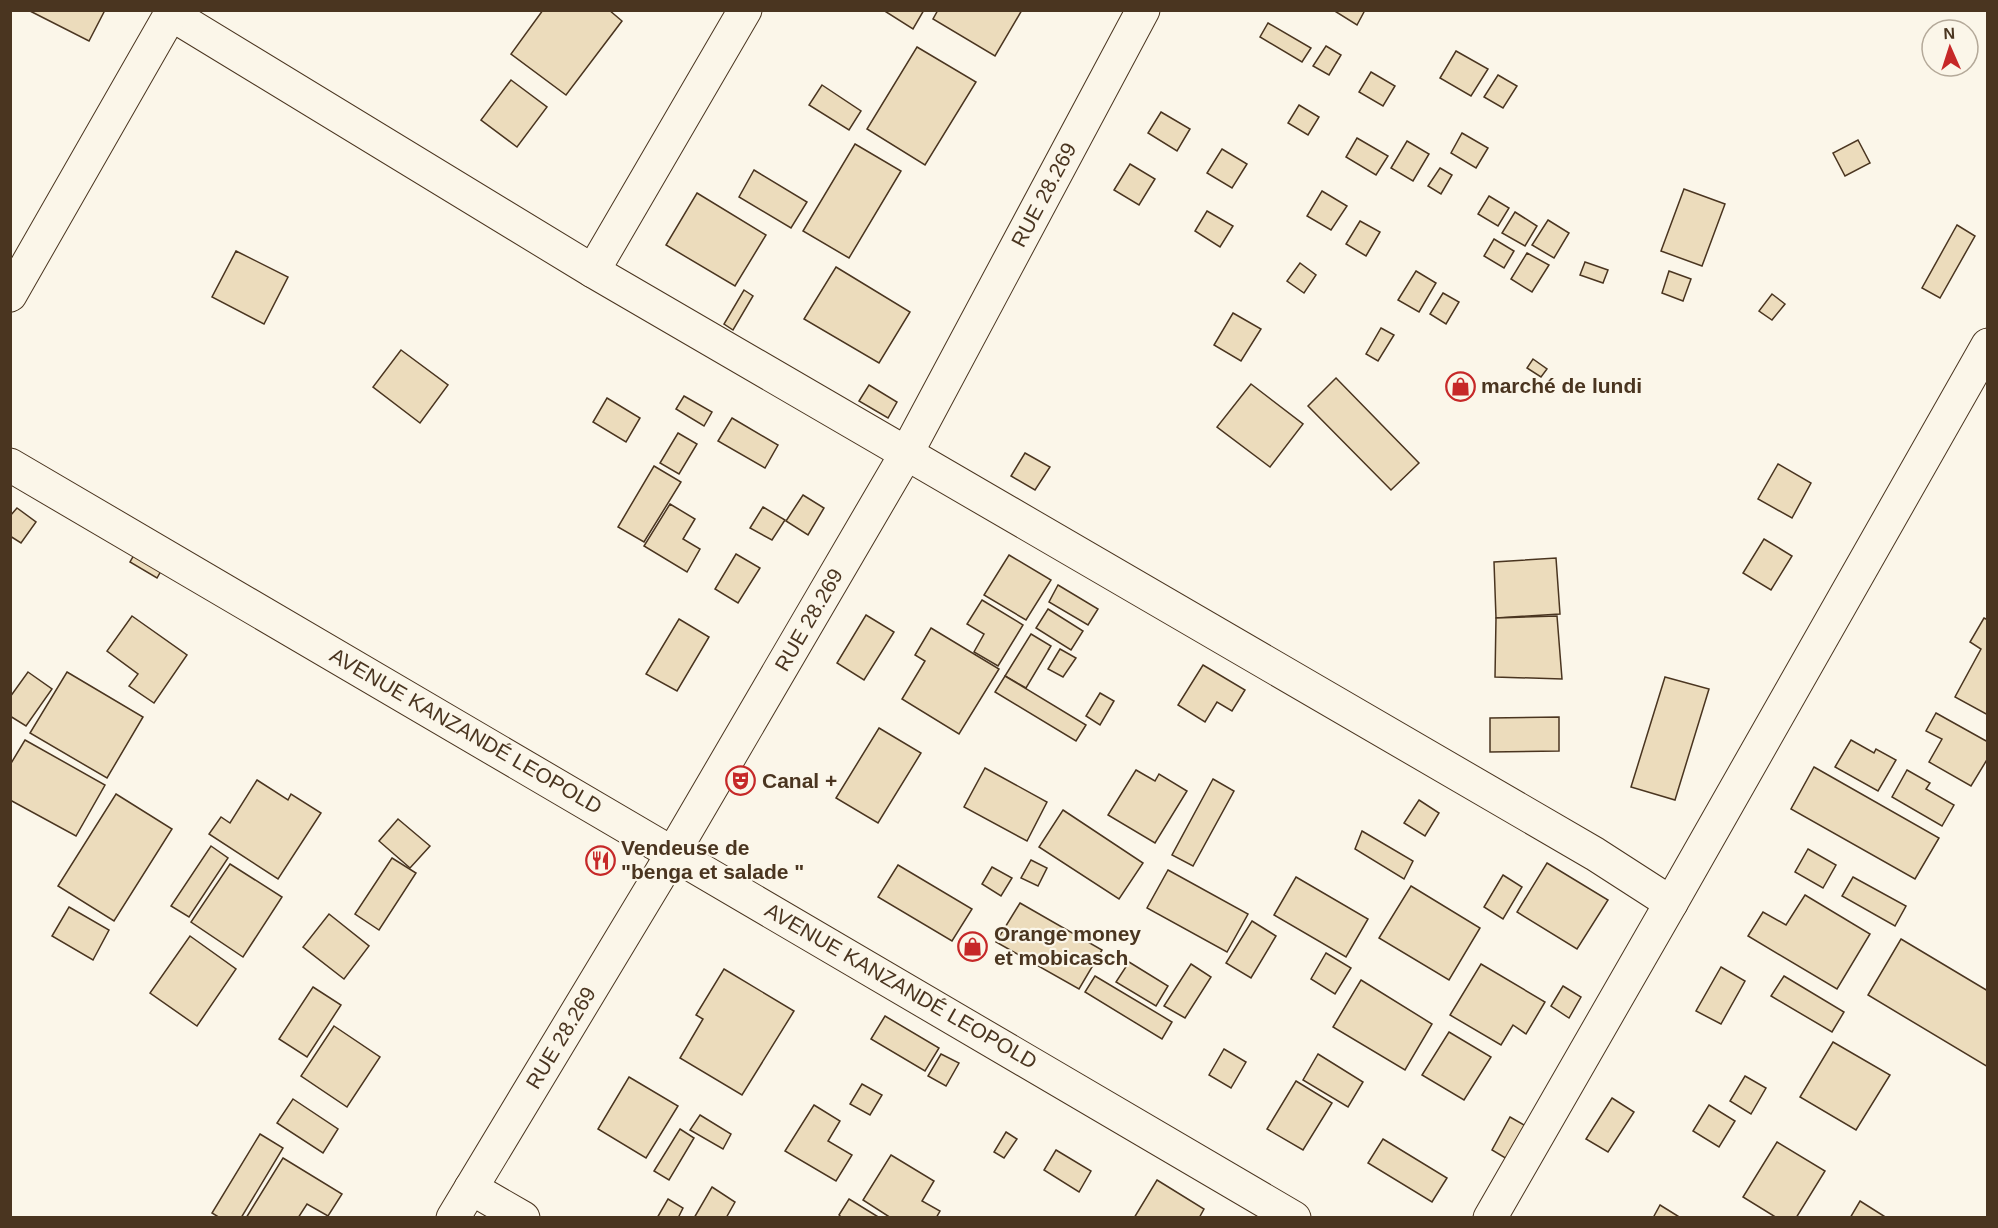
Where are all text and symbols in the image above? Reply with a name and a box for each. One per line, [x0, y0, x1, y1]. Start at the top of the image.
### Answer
north arrow [1920, 18, 1980, 78]
text: N [1943, 25, 1955, 42]
street label: RUE 28.269 [1007, 139, 1081, 251]
shop icon: marché de lundi [1444, 370, 1476, 402]
place label: marché de lundi [1481, 374, 1642, 397]
street label: RUE 28.269 [770, 564, 847, 675]
street label: AVENUE KANZANDÉ LEOPOLD [326, 643, 606, 818]
theatre icon: Canal + [725, 765, 757, 797]
place label: Canal + [762, 769, 837, 792]
place label: Vendeuse de "benga et salade " [621, 836, 804, 883]
restaurant icon: Vendeuse de "benga et salade " [584, 844, 616, 876]
street label: AVENUE KANZANDÉ LEOPOLD [761, 898, 1041, 1073]
place label: Orange money et mobicasch [994, 922, 1141, 969]
shop icon: Orange money et mobicasch [957, 930, 989, 962]
street label: RUE 28.269 [521, 983, 600, 1093]

